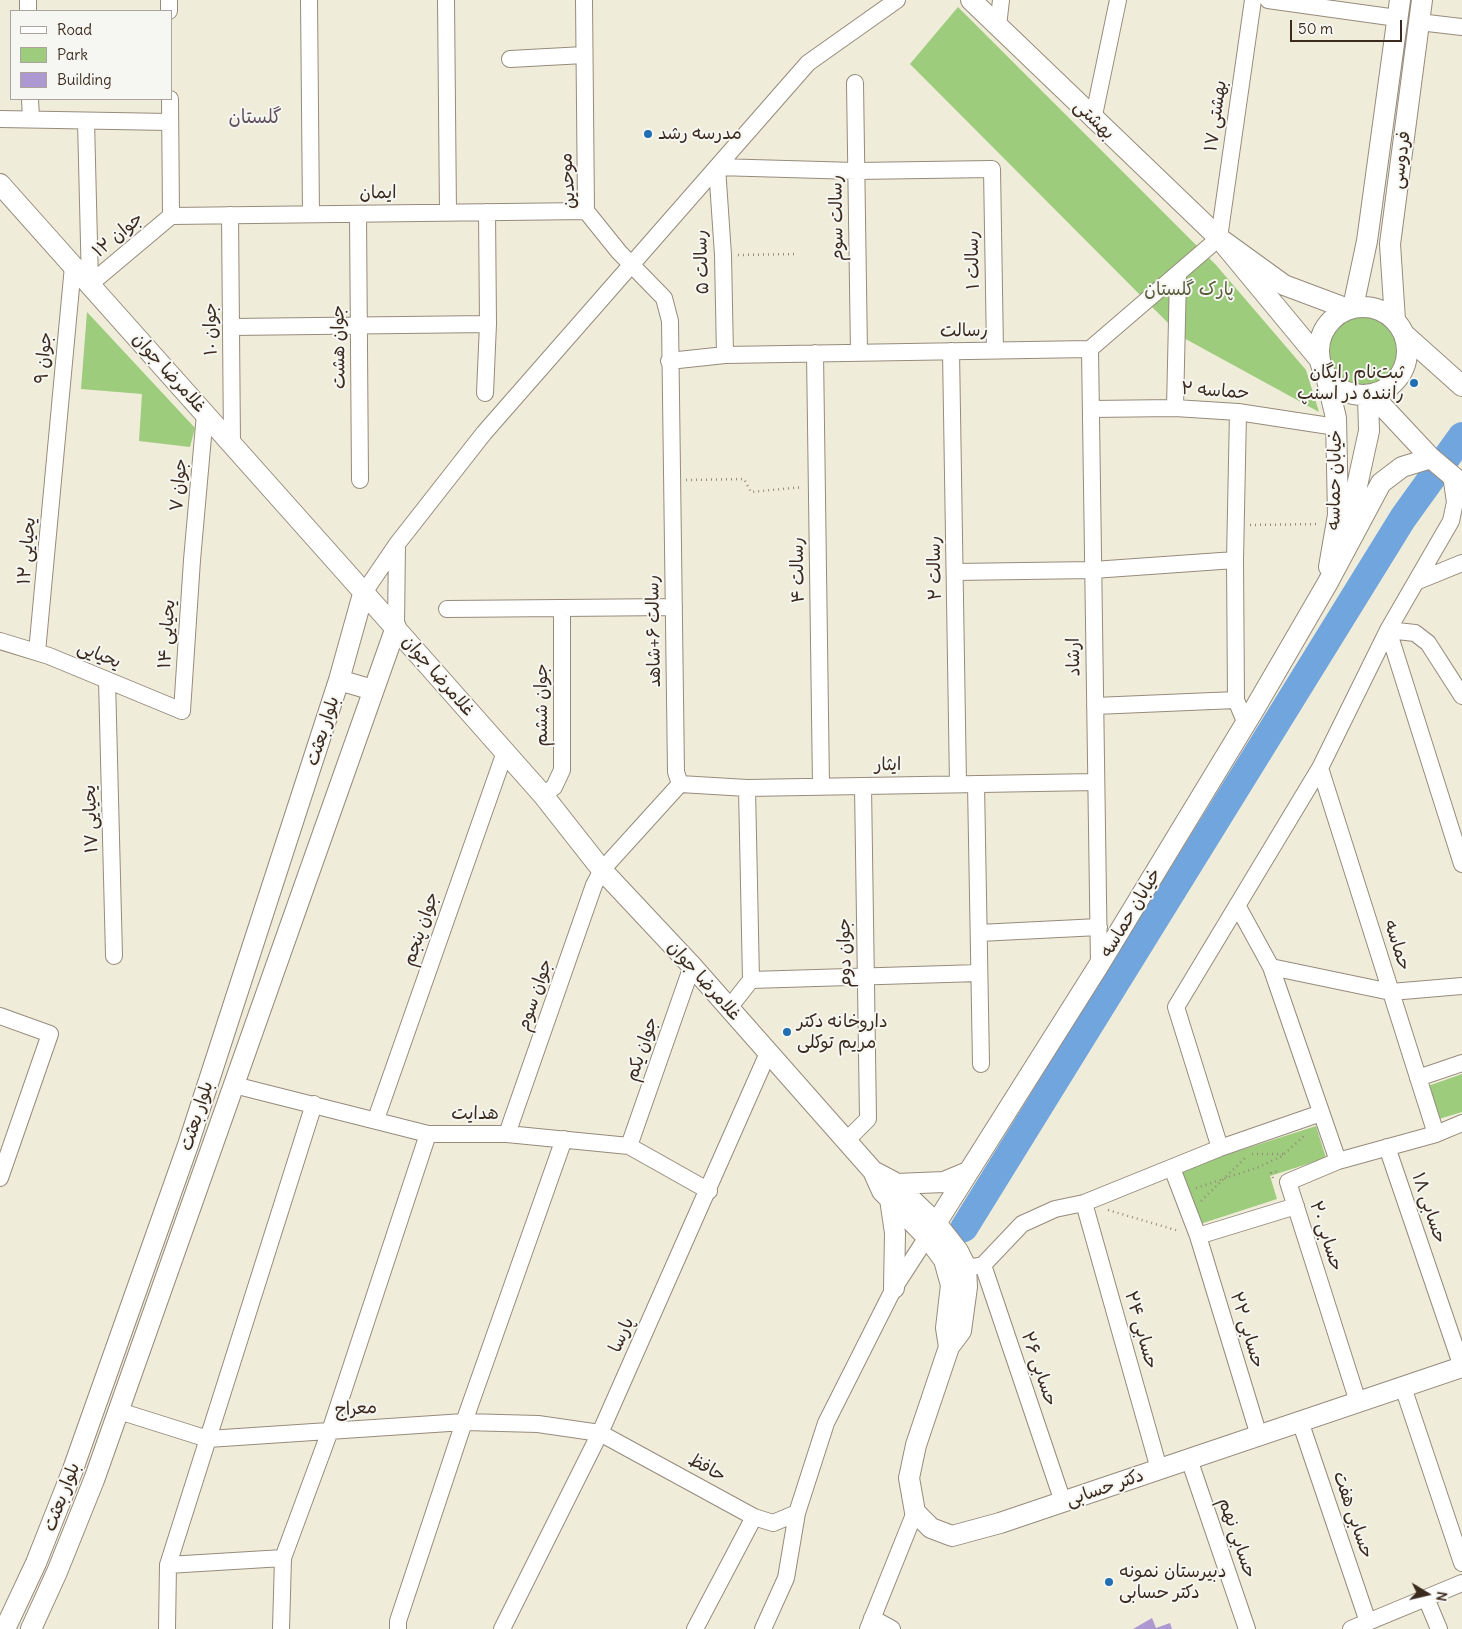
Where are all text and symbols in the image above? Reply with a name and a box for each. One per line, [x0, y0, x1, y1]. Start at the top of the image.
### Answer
legend [10, 10, 172, 100]
scale bar [1292, 10, 1404, 42]
text: 50 m [1298, 19, 1333, 38]
text: Road [57, 20, 92, 39]
text: Park [57, 45, 88, 64]
text: Building [57, 70, 112, 89]
street label: بهشتی ۱۷ [1200, 79, 1232, 153]
street label: بهشتی [1069, 95, 1119, 145]
district label: گلستان [228, 107, 282, 129]
place label: مدرسه رشد [658, 123, 742, 145]
marker: مدرسه رشد [642, 128, 654, 140]
street label: فردوسی [1386, 130, 1416, 190]
street label: موحدین [555, 152, 581, 210]
street label: رسالت سوم [825, 174, 849, 262]
street label: ایمان [359, 182, 397, 204]
street label: جوان ۱۲ [88, 208, 148, 262]
street label: رسالت ۵ [690, 229, 714, 295]
street label: رسالت ۱ [962, 230, 984, 290]
park label: پارک گلستان [1144, 279, 1234, 301]
street label: جوان ۱۰ [200, 302, 222, 356]
street label: جوان هشت [327, 305, 351, 389]
street label: رسالت [940, 320, 988, 342]
street label: غلامرضا جوان [128, 329, 210, 417]
street label: جوان ۹ [31, 331, 57, 385]
place label: ثبت‌نام رایگان راننده در اسنپ [1297, 362, 1404, 404]
marker: ثبت‌نام رایگان راننده در اسنپ [1408, 377, 1420, 389]
street label: حماسه ۲ [1180, 378, 1250, 404]
street label: خیابان حماسه [1323, 430, 1347, 530]
street label: جوان ۷ [166, 457, 192, 513]
street label: یحیایی ۱۲ [13, 516, 41, 586]
street label: رسالت ۲ [924, 535, 946, 601]
street label: رسالت ۴ [787, 537, 809, 603]
street label: رسالت ۶+شاهد [642, 575, 666, 687]
street label: یحیایی ۱۴ [154, 599, 180, 669]
street label: غلامرضا جوان [397, 631, 479, 721]
street label: یحیایی [74, 637, 124, 673]
street label: ارشاد [1063, 637, 1085, 677]
street label: جوان ششم [531, 663, 553, 747]
street label: بلوار بعثت [302, 693, 344, 769]
street label: ایثار [874, 754, 902, 776]
street label: یحیایی ۱۷ [79, 784, 103, 854]
street label: خیابان حماسه [1096, 865, 1166, 961]
street label: جوان پنجم [398, 889, 444, 969]
street label: حماسه [1379, 917, 1415, 973]
street label: جوان دوم [834, 918, 856, 988]
street label: غلامرضا جوان [663, 937, 745, 1025]
street label: جوان سوم [513, 956, 557, 1034]
place label: داروخانه دکتر مریم توکلی [797, 1011, 888, 1054]
street label: جوان یکم [621, 1014, 663, 1084]
marker: داروخانه دکتر مریم توکلی [781, 1026, 793, 1038]
street label: بلوار بعثت [176, 1078, 218, 1154]
street label: هدایت [451, 1103, 499, 1125]
street label: حسابی ۱۸ [1407, 1170, 1451, 1246]
street label: حسابی ۲۰ [1305, 1198, 1347, 1274]
street label: حسابی ۲۴ [1120, 1289, 1162, 1371]
street label: حسابی ۲۲ [1225, 1289, 1269, 1371]
street label: پارسا [605, 1314, 639, 1356]
street label: حسابی ۲۶ [1016, 1329, 1062, 1409]
street label: معراج [334, 1397, 378, 1421]
street label: حافظ [684, 1449, 730, 1487]
street label: بلوار بعثت [39, 1460, 85, 1534]
street label: دکتر حسابی [1063, 1465, 1147, 1511]
street label: حسابی هفت [1328, 1469, 1378, 1561]
street label: حسابی نهم [1213, 1495, 1261, 1581]
place label: دبیرستان نمونه دکتر حسابی [1119, 1561, 1226, 1604]
north arrow [1402, 1569, 1452, 1619]
marker: دبیرستان نمونه دکتر حسابی [1103, 1576, 1115, 1588]
text: N [1432, 1590, 1451, 1603]

